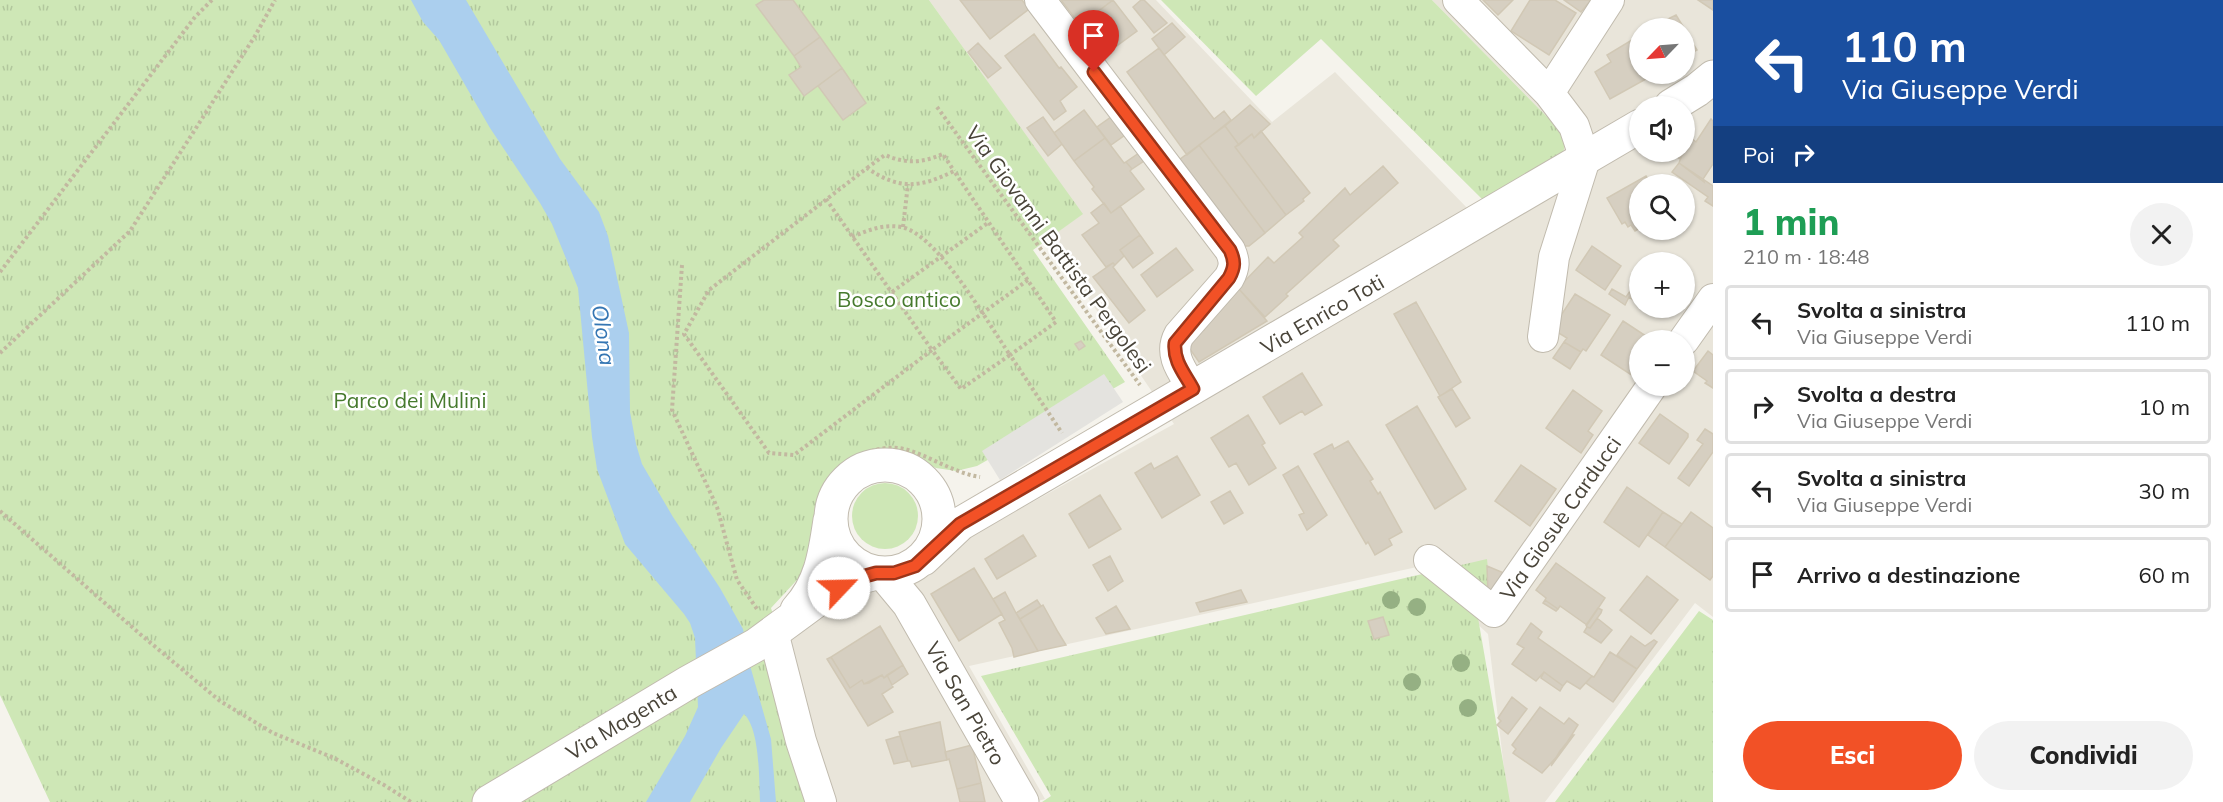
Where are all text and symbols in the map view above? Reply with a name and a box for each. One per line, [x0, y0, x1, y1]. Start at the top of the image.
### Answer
pin [1068, 10, 1119, 72]
north arrow [1629, 18, 1695, 84]
map controls [1629, 18, 1695, 396]
icon: arrive [1077, 19, 1110, 52]
text: 110 m [1842, 20, 1967, 73]
icon: left [1743, 24, 1821, 102]
text: Via Giuseppe Verdi [1842, 72, 2079, 106]
button: sound [1629, 96, 1695, 162]
street label: Via Giovanni Battista Pergolesi [961, 120, 1157, 378]
icon: right [1787, 138, 1820, 171]
text: Poi [1743, 141, 1775, 169]
button: search [1629, 174, 1695, 240]
text: 1 min [1743, 199, 1839, 244]
button: close [2130, 203, 2193, 266]
text: 210 m · 18:48 [1743, 244, 1869, 269]
button: + [1629, 252, 1695, 318]
street label: Via Enrico Toti [1256, 268, 1388, 360]
park label: Bosco antico [837, 286, 961, 312]
text: Svolta a sinistra [1797, 296, 1966, 324]
water label: Olona [586, 303, 622, 367]
icon: left [1746, 306, 1779, 339]
text: 110 m [2125, 309, 2190, 337]
text: Via Giuseppe Verdi [1797, 324, 1972, 349]
button: − [1629, 330, 1695, 396]
text: Svolta a destra [1797, 380, 1956, 408]
park label: Parco dei Mulini [334, 387, 486, 413]
icon: right [1746, 390, 1779, 423]
text: 10 m [2139, 393, 2190, 421]
text: Via Giuseppe Verdi [1797, 408, 1972, 433]
street label: Via Giosuè Carducci [1494, 431, 1626, 605]
text: Svolta a sinistra [1797, 464, 1966, 492]
icon: left [1746, 474, 1779, 507]
text: 30 m [2139, 477, 2190, 505]
text: Via Giuseppe Verdi [1797, 492, 1972, 517]
position arrow [807, 556, 871, 620]
icon: arrive [1746, 558, 1779, 591]
text: Arrivo a destinazione [1797, 561, 2020, 589]
text: 60 m [2139, 561, 2190, 589]
street label: Via San Pietro [920, 637, 1012, 769]
street label: Via Magenta [561, 679, 681, 765]
button: Esci [1743, 721, 1962, 790]
button: Condividi [1974, 721, 2193, 790]

